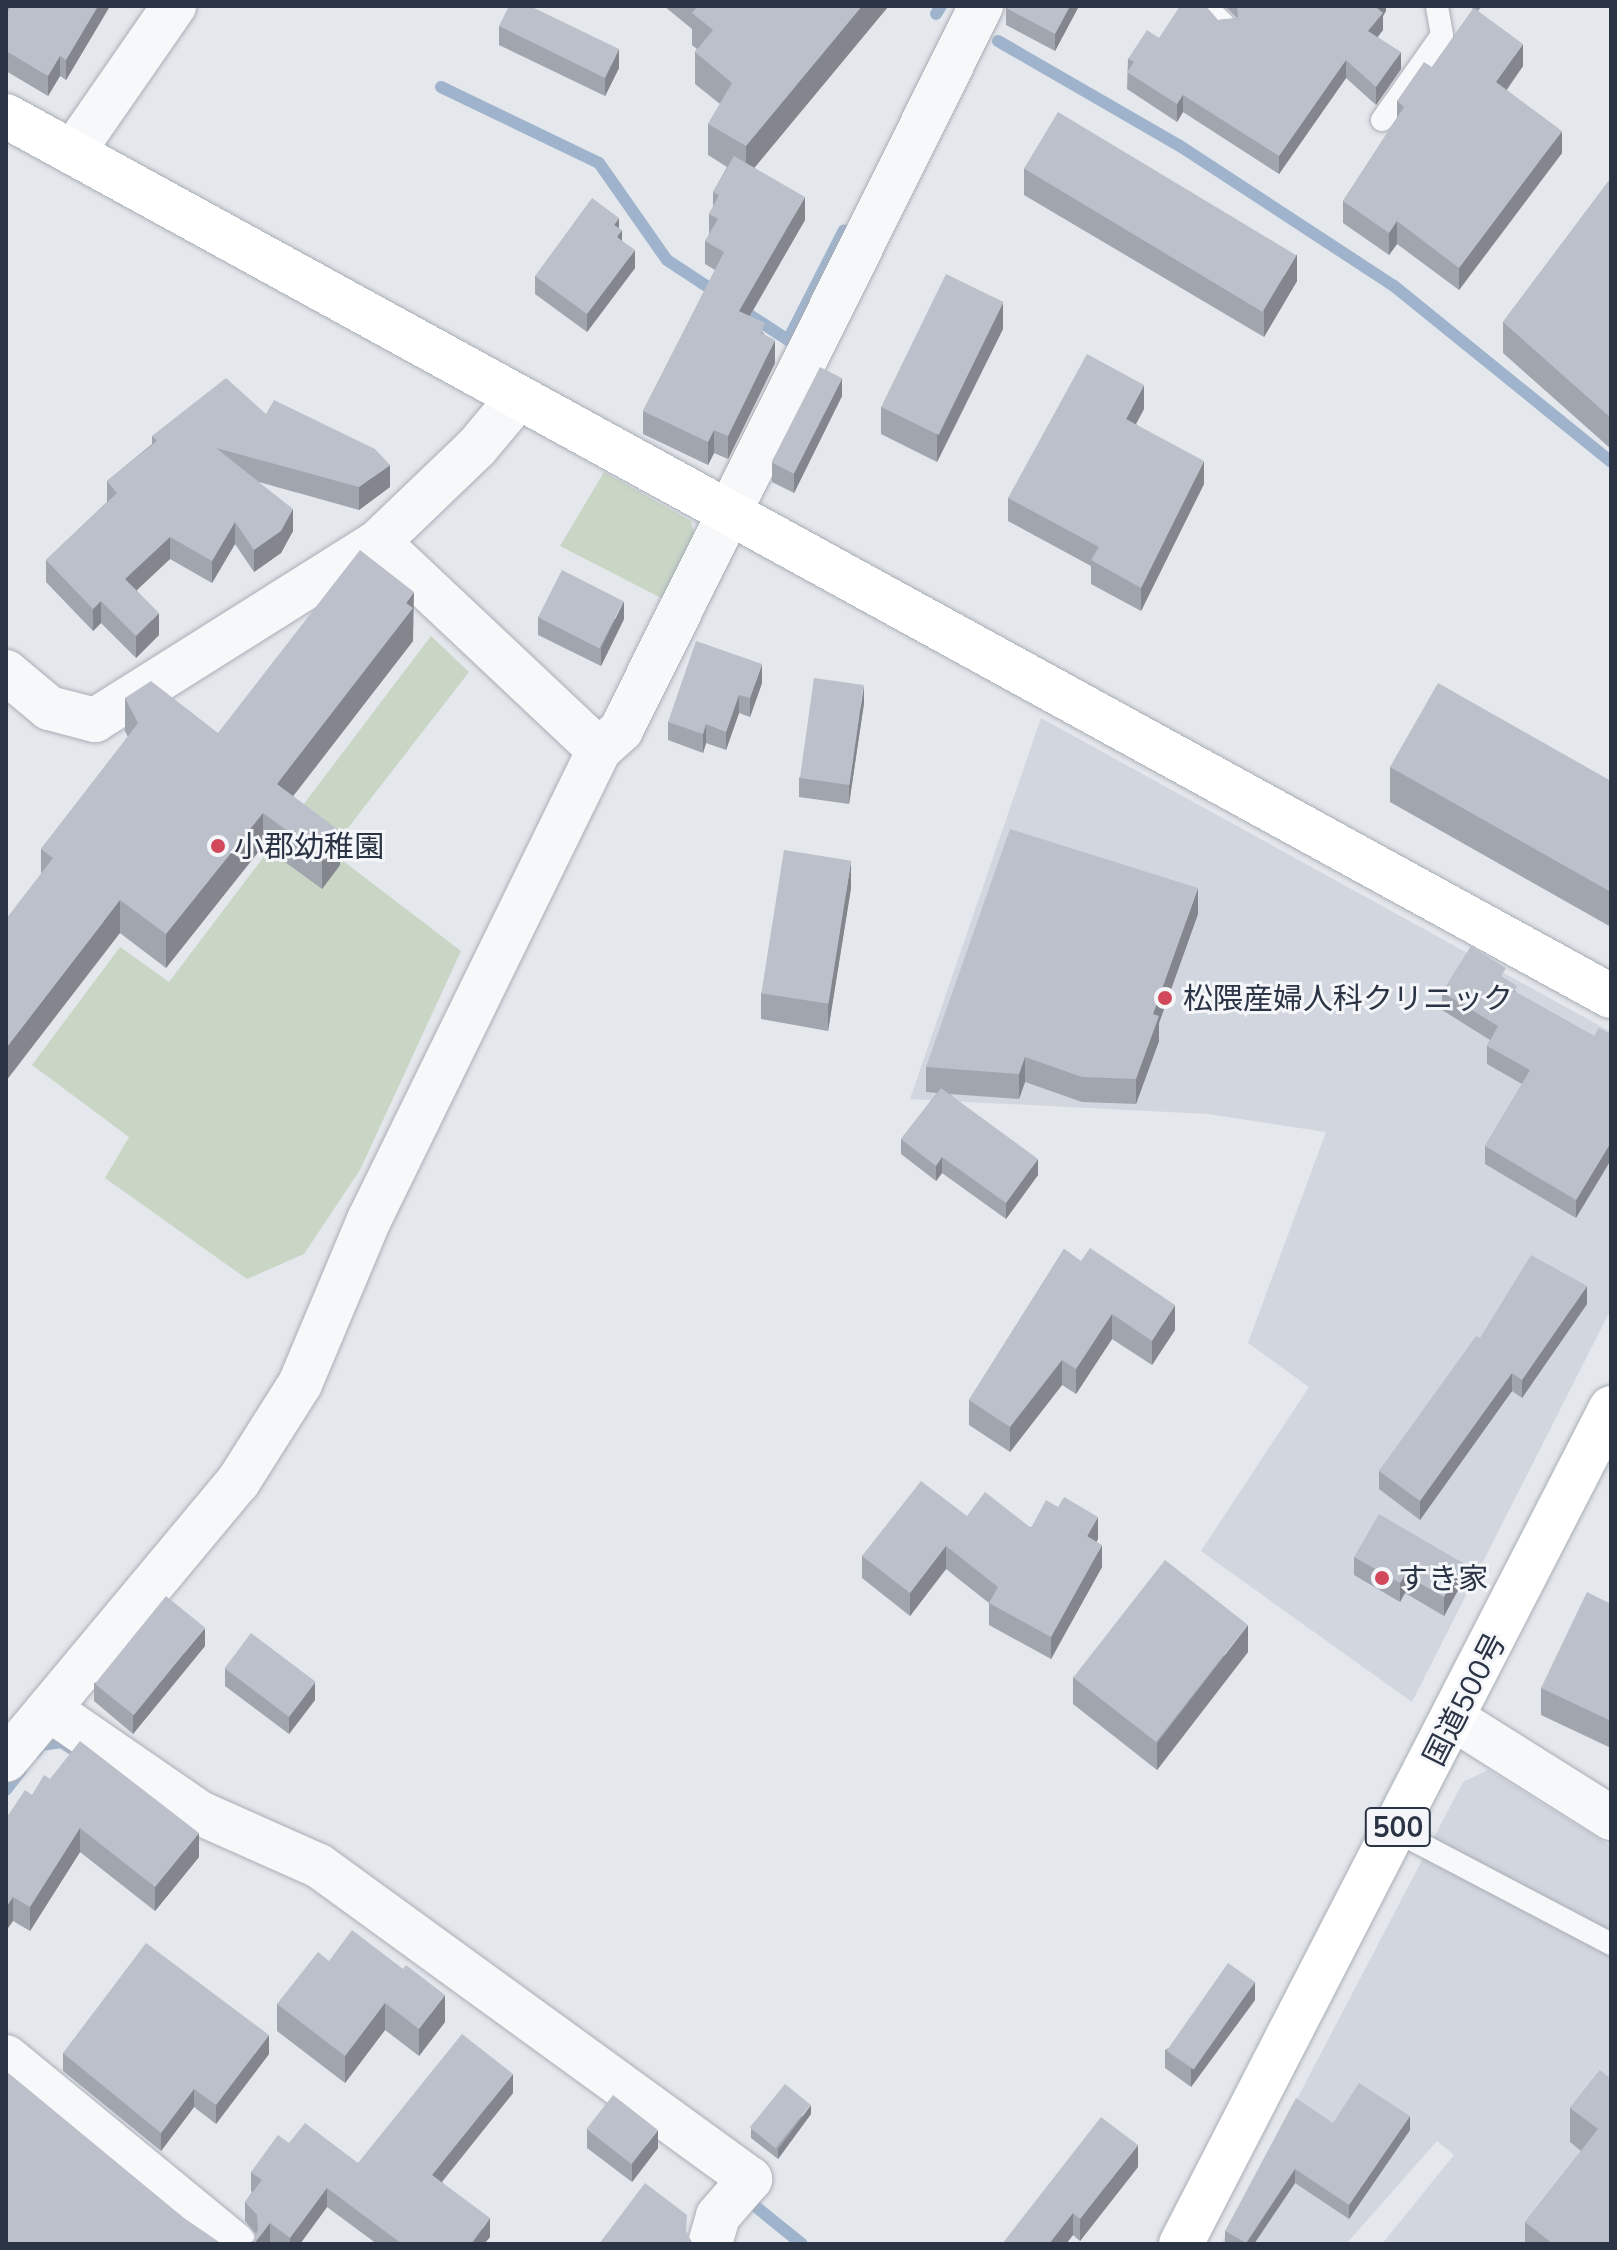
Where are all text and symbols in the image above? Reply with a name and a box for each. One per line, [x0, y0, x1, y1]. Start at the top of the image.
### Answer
place label: 小郡幼稚園 [234, 828, 384, 864]
marker: 小郡幼稚園 [209, 837, 227, 855]
place label: 松隈産婦人科クリニック [1183, 980, 1513, 1016]
marker: 松隈産婦人科クリニック [1154, 987, 1176, 1009]
place label: すき家 [1398, 1560, 1488, 1596]
marker: すき家 [1373, 1569, 1391, 1587]
street label: 国道500号 [1415, 1627, 1513, 1771]
road number: 500 [1364, 1803, 1432, 1851]

